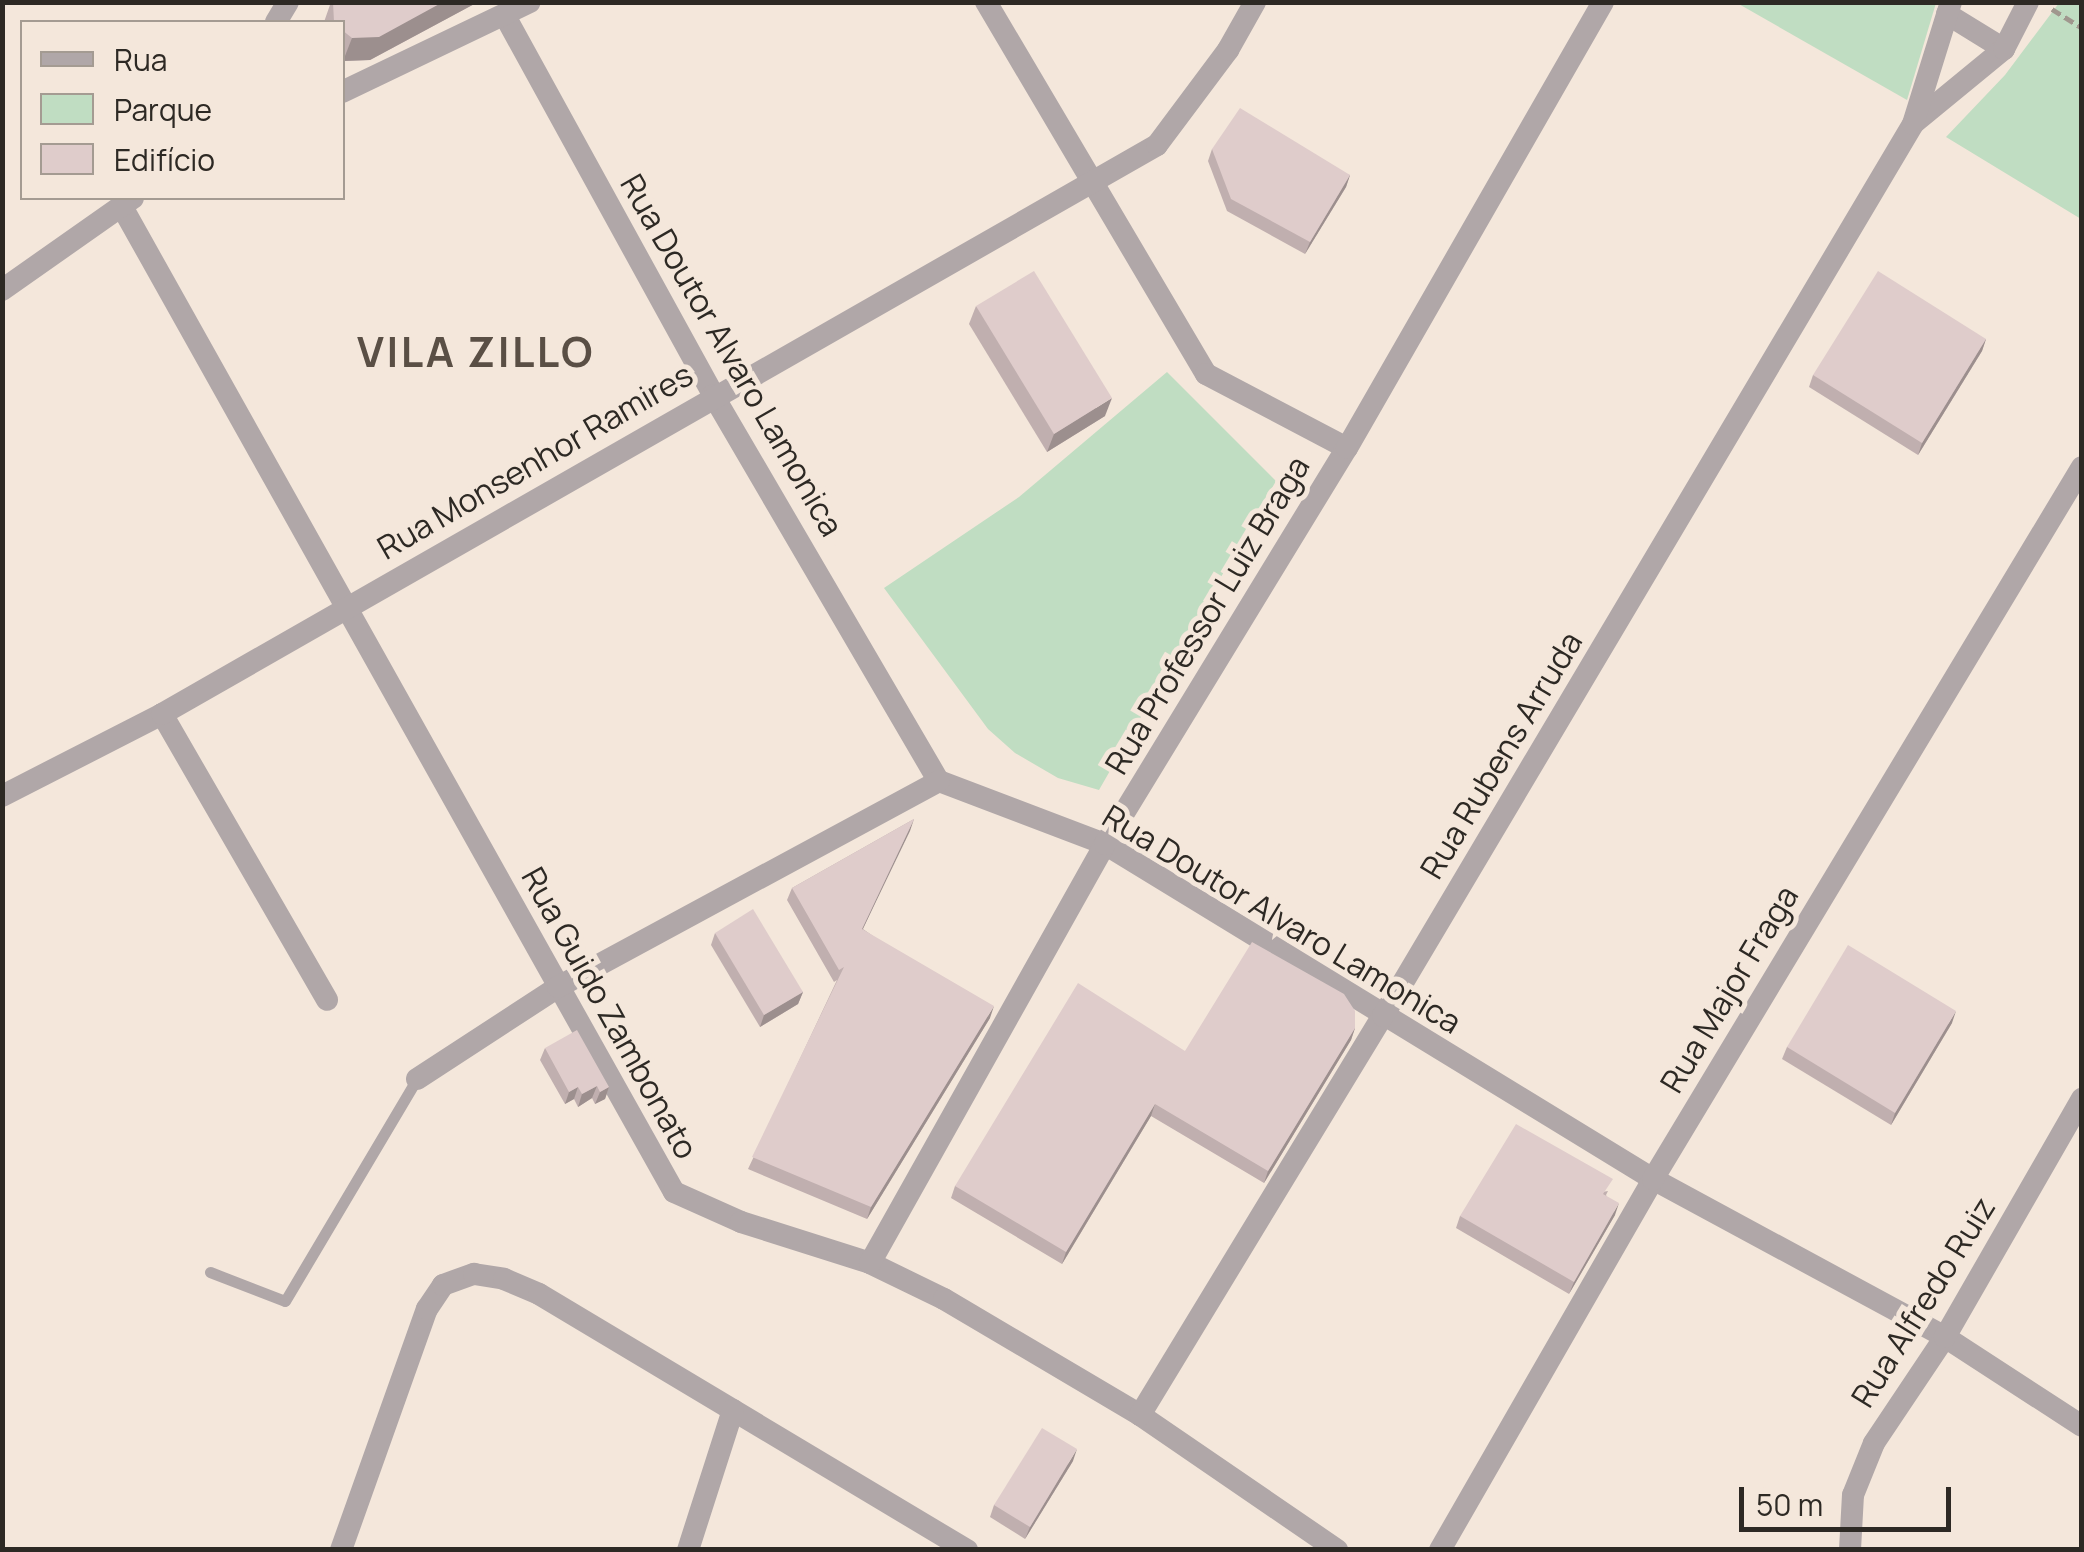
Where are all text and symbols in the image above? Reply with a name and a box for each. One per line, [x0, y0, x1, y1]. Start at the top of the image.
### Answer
legend [20, 20, 345, 200]
text: Rua [114, 39, 167, 80]
text: Parque [114, 89, 212, 130]
text: Edifício [114, 139, 215, 180]
street label: Rua Doutor Alvaro Lamonica [613, 167, 851, 543]
district label: VILA ZILLO [357, 326, 595, 376]
street label: Rua Monsenhor Ramires [371, 355, 699, 567]
street label: Rua Professor Luiz Braga [1097, 449, 1317, 781]
street label: Rua Rubens Arruda [1412, 625, 1590, 885]
street label: Rua Doutor Alvaro Lamonica [1096, 797, 1468, 1041]
street label: Rua Guido Zambonato [514, 861, 706, 1165]
street label: Rua Major Fraga [1652, 879, 1806, 1099]
street label: Rua Alfredo Ruiz [1843, 1190, 2003, 1414]
scale bar [1744, 1467, 1956, 1529]
text: 50 m [1756, 1484, 1823, 1525]

